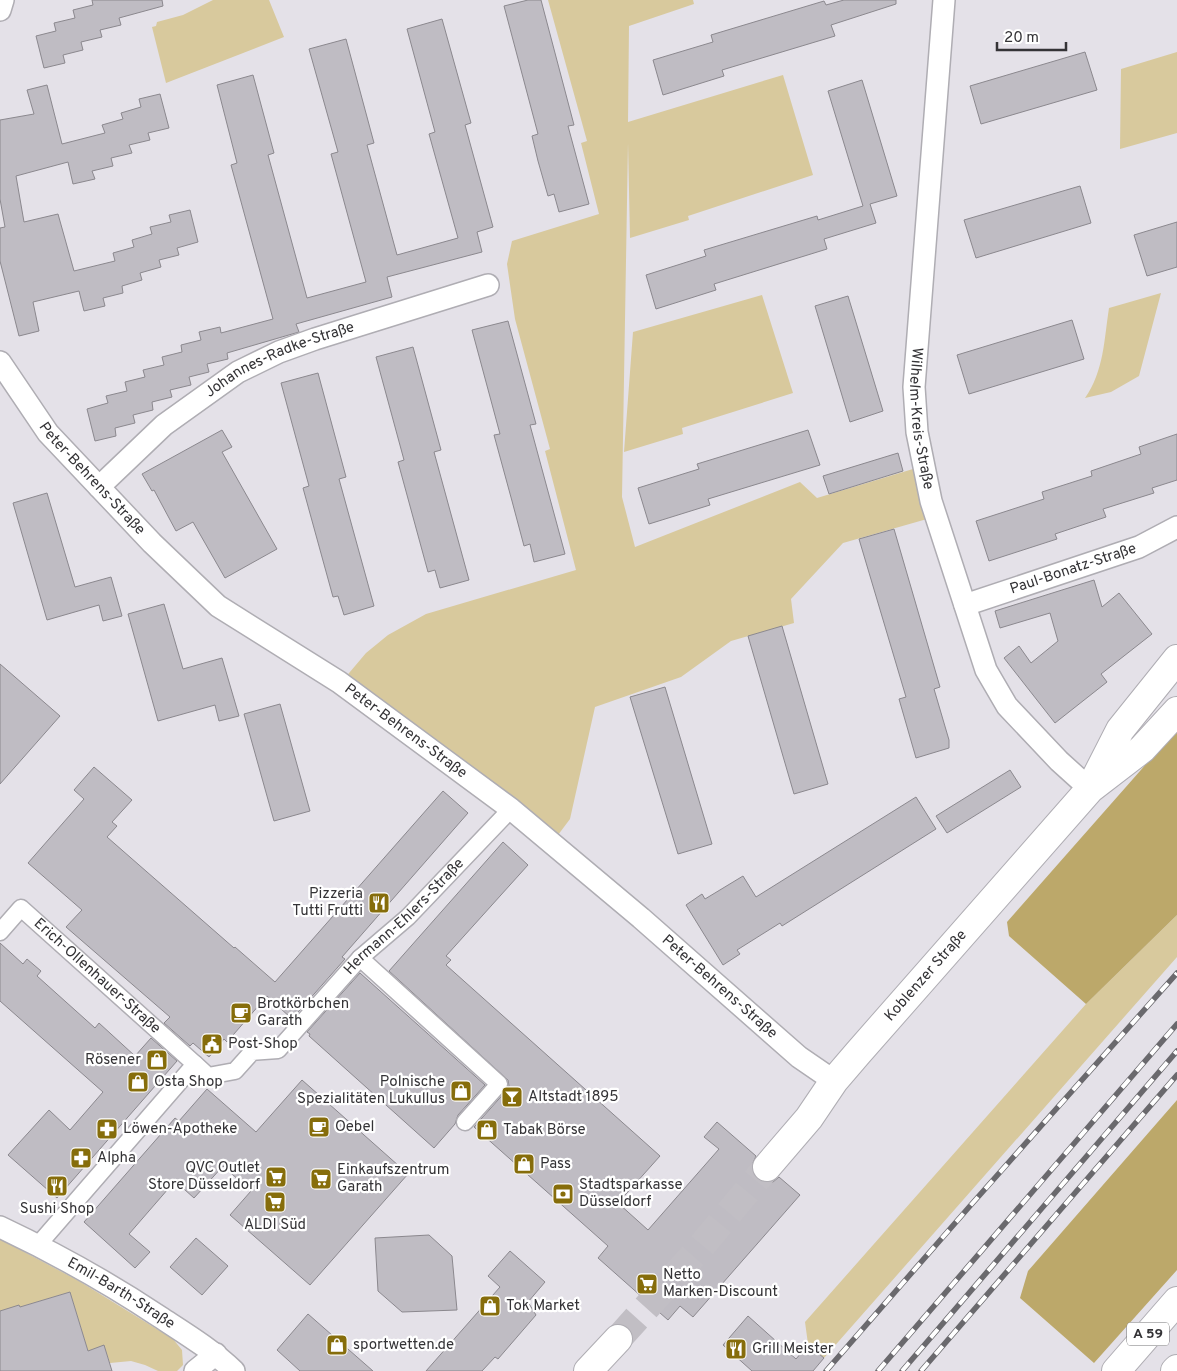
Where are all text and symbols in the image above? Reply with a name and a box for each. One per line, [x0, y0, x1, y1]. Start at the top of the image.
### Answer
scale bar [997, 20, 1066, 52]
text: 20 m [1004, 29, 1039, 48]
street label: Johannes-Radke-Straße [201, 318, 357, 402]
street label: Wilhelm-Kreis-Straße [904, 347, 938, 491]
street label: Peter-Behrens-Straße [34, 419, 149, 539]
street label: Paul-Bonatz-Straße [1007, 539, 1139, 599]
street label: Peter-Behrens-Straße [340, 680, 471, 783]
street label: Hermann-Ehlers-Straße [340, 854, 468, 979]
place label: Pizzeria Tutti Frutti [292, 885, 363, 921]
restaurant icon: Pizzeria Tutti Frutti [367, 891, 391, 915]
street label: Erich-Ollenhauer-Straße [30, 914, 164, 1038]
street label: Koblenzer Straße [881, 926, 971, 1025]
street label: Peter-Behrens-Straße [658, 931, 781, 1043]
place label: Brotkörbchen Garath [257, 995, 349, 1031]
cafe icon: Brotkörbchen Garath [229, 1001, 253, 1025]
public building icon: Post-Shop [200, 1032, 224, 1056]
place label: Post-Shop [228, 1035, 298, 1054]
shop icon: Rösener [145, 1048, 169, 1072]
place label: Rösener [85, 1051, 141, 1070]
shop icon: Osta Shop [126, 1070, 150, 1094]
place label: Osta Shop [154, 1073, 223, 1092]
place label: Polnische Spezialitäten Lukullus [297, 1073, 445, 1109]
shop icon: Polnische Spezialitäten Lukullus [449, 1079, 473, 1103]
bar icon: Altstadt 1895 [500, 1085, 524, 1109]
place label: Altstadt 1895 [528, 1088, 619, 1107]
cafe icon: Oebel [307, 1115, 331, 1139]
pharmacy icon: Löwen-Apotheke [95, 1117, 119, 1141]
place label: Oebel [335, 1118, 375, 1137]
shop icon: Tabak Börse [475, 1118, 499, 1142]
place label: Löwen-Apotheke [123, 1120, 237, 1139]
place label: Tabak Börse [503, 1121, 586, 1140]
pharmacy icon: Alpha [69, 1146, 93, 1170]
place label: Alpha [97, 1149, 136, 1168]
shop icon: Pass [512, 1152, 536, 1176]
place label: Pass [540, 1155, 571, 1174]
place label: QVC Outlet Store Düsseldorf [148, 1159, 260, 1195]
place label: Einkaufszentrum Garath [337, 1161, 450, 1197]
supermarket icon: QVC Outlet Store Düsseldorf [264, 1165, 288, 1189]
supermarket icon: Einkaufszentrum Garath [309, 1167, 333, 1191]
restaurant icon: Sushi Shop [45, 1174, 69, 1198]
place label: Stadtsparkasse Düsseldorf [579, 1176, 682, 1212]
bank icon: Stadtsparkasse Düsseldorf [551, 1182, 575, 1206]
supermarket icon: ALDI Süd [263, 1190, 287, 1214]
place label: Sushi Shop [20, 1200, 94, 1219]
place label: ALDI Süd [244, 1216, 306, 1235]
street label: Emil-Barth-Straße [64, 1253, 178, 1334]
place label: Netto Marken-Discount [663, 1266, 778, 1302]
supermarket icon: Netto Marken-Discount [635, 1272, 659, 1296]
shop icon: Tok Market [478, 1294, 502, 1318]
place label: Tok Market [506, 1297, 580, 1316]
road number: A 59 [1127, 1322, 1169, 1346]
shop icon: sportwetten.de [325, 1333, 349, 1357]
place label: sportwetten.de [353, 1336, 454, 1355]
restaurant icon: Grill Meister [724, 1337, 748, 1361]
place label: Grill Meister [752, 1340, 834, 1359]

